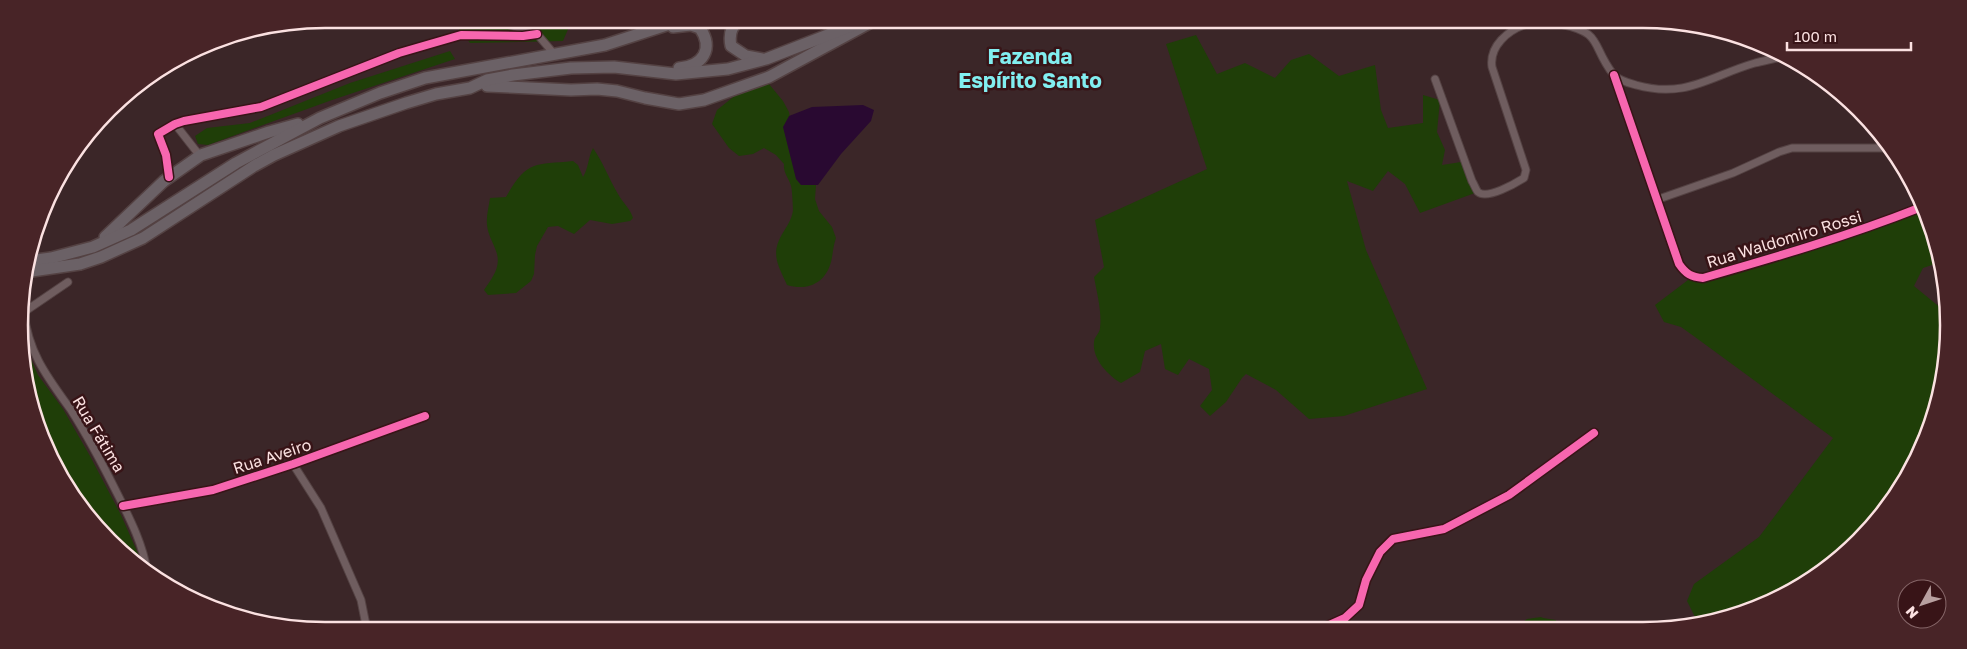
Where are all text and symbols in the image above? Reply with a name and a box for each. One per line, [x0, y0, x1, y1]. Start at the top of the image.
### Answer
scale bar [1787, 20, 1911, 52]
text: 100 m [1794, 27, 1837, 45]
district label: Fazenda Espírito Santo [958, 43, 1102, 93]
street label: Rua Waldomiro Rossi [1704, 206, 1864, 272]
street label: Rua Fátima [68, 392, 130, 476]
street label: Rua Aveiro [230, 434, 314, 478]
north arrow [1897, 579, 1947, 629]
text: N [1902, 603, 1922, 622]

